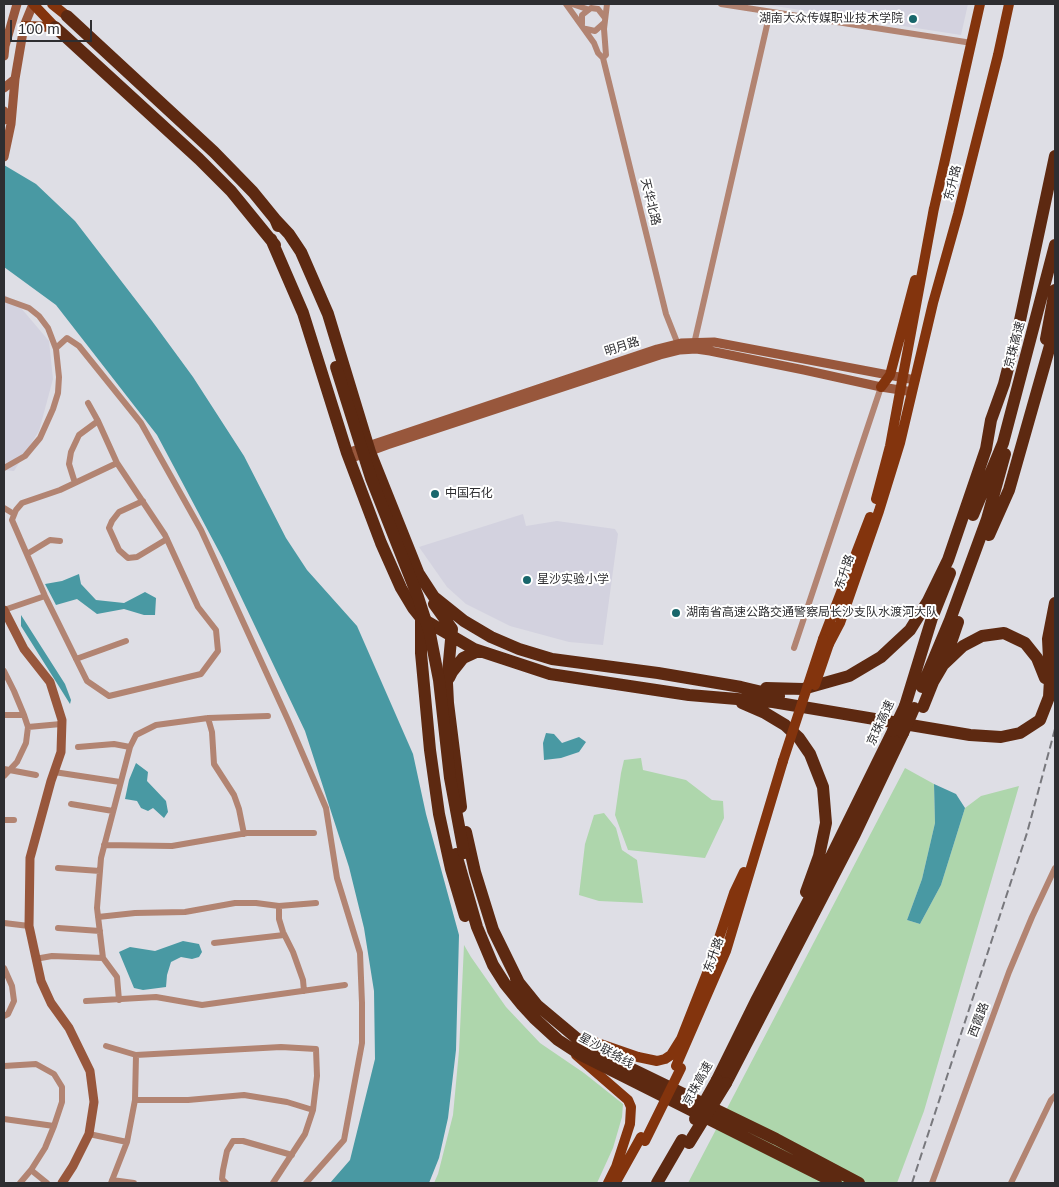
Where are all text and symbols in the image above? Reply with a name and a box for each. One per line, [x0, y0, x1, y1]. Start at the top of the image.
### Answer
scale bar [12, 10, 95, 42]
place label: 湖南大众传媒职业技术学院 [759, 12, 903, 26]
marker: 湖南大众传媒职业技术学院 [907, 13, 919, 25]
text: 100 m [18, 20, 60, 37]
street label: 东升路 [942, 164, 964, 202]
street label: 天华北路 [637, 177, 663, 227]
street label: 京珠高速 [1002, 320, 1028, 370]
street label: 明月路 [603, 335, 641, 359]
place label: 中国石化 [445, 487, 493, 501]
marker: 中国石化 [429, 488, 441, 500]
street label: 东升路 [832, 553, 858, 591]
place label: 星沙实验小学 [537, 573, 609, 587]
marker: 星沙实验小学 [521, 574, 533, 586]
place label: 湖南省高速公路交通警察局长沙支队水渡河大队 [686, 606, 938, 620]
marker: 湖南省高速公路交通警察局长沙支队水渡河大队 [670, 607, 682, 619]
street label: 京珠高速 [864, 698, 898, 748]
street label: 东升路 [701, 936, 727, 974]
street label: 西霞路 [966, 1001, 992, 1039]
street label: 星沙联络线 [576, 1031, 636, 1071]
street label: 京珠高速 [680, 1060, 716, 1108]

